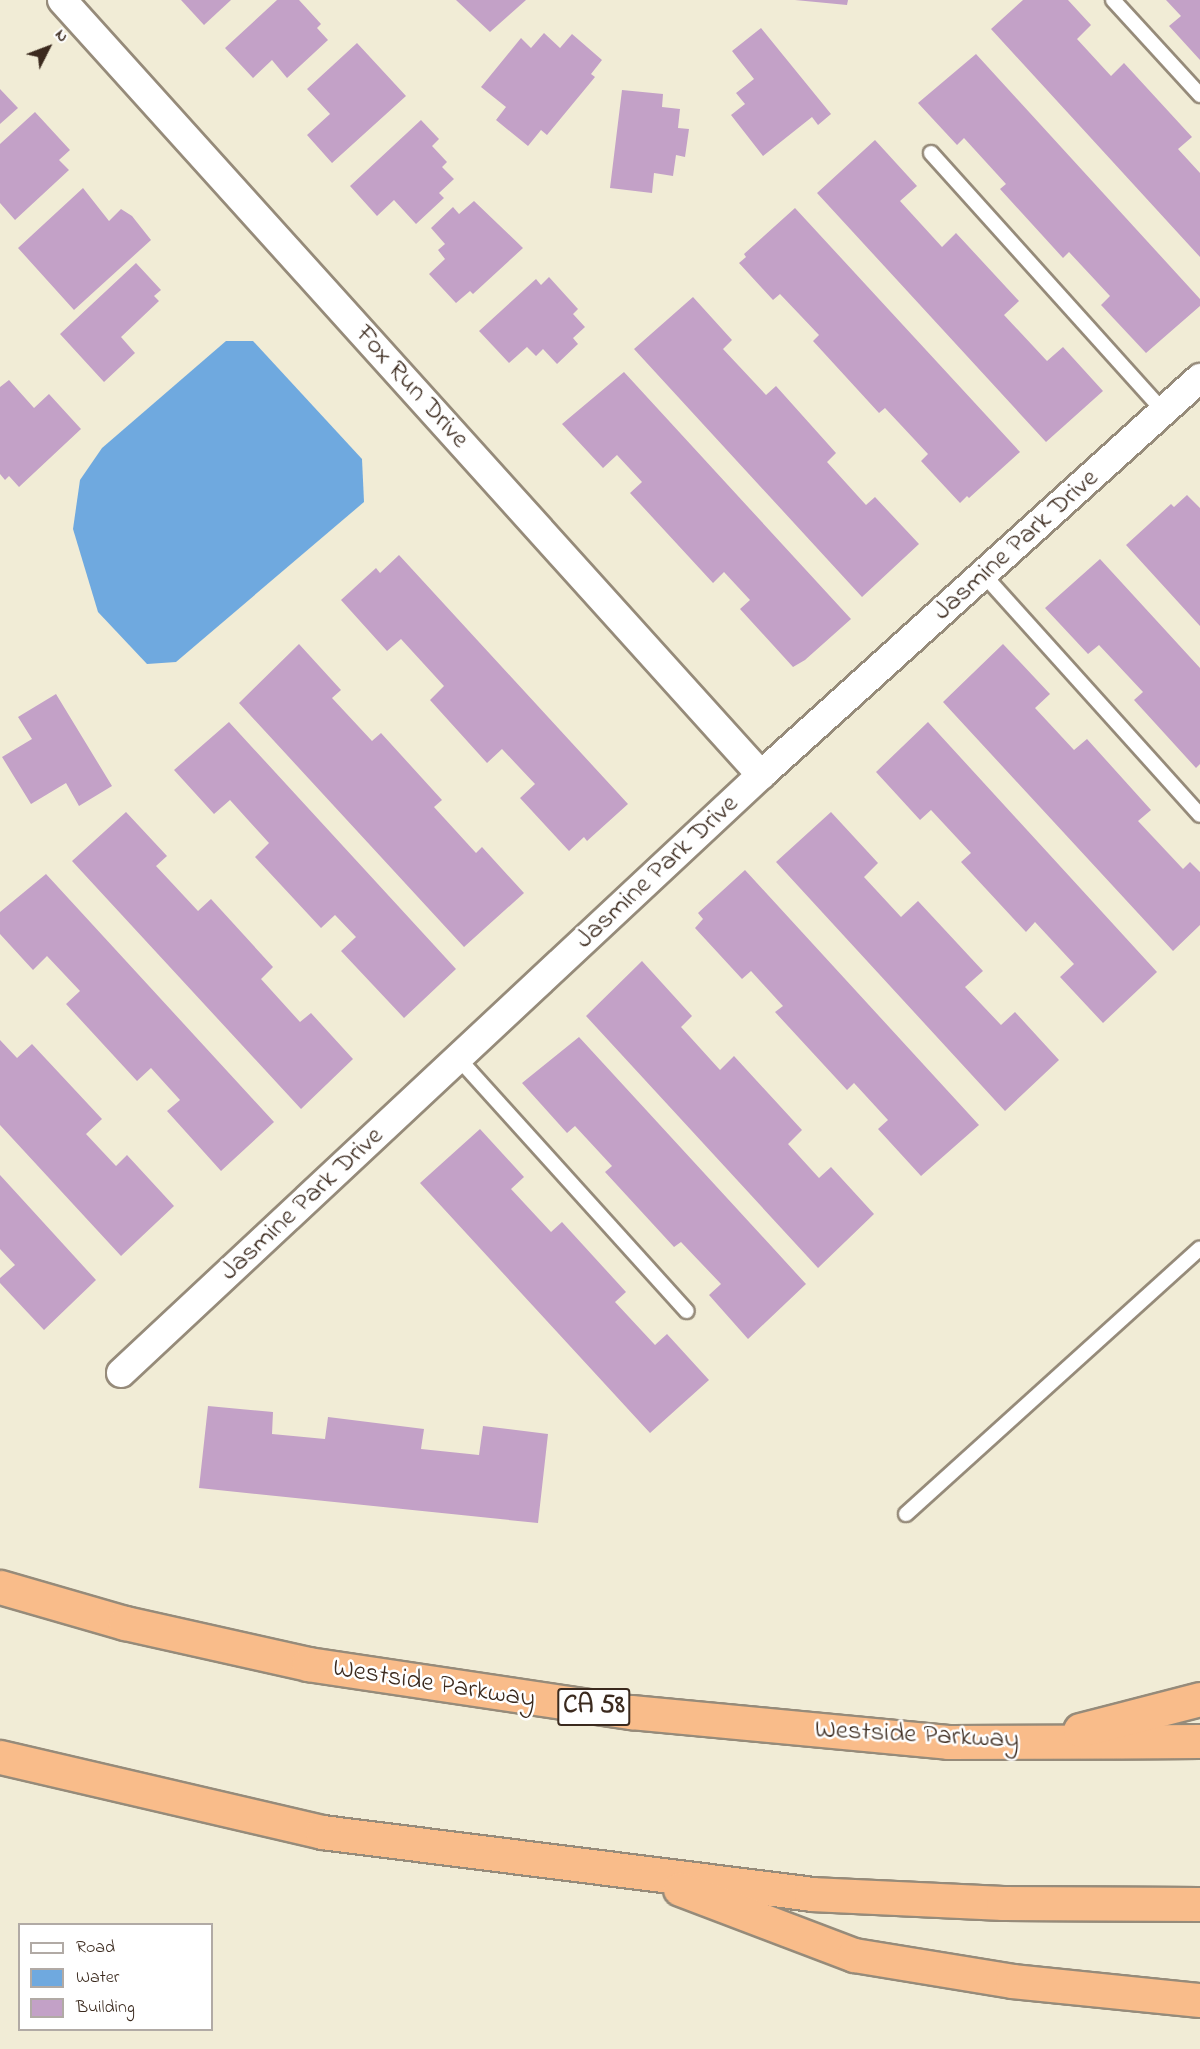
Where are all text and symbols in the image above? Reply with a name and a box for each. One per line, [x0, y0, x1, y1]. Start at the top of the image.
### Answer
north arrow [18, 18, 78, 78]
text: N [49, 24, 74, 48]
street label: Fox Run Drive [348, 319, 476, 455]
street label: Jasmine Park Drive [927, 462, 1105, 628]
street label: Jasmine Park Drive [569, 788, 745, 956]
street label: Jasmine Park Drive [214, 1120, 390, 1288]
street label: Westside Parkway [330, 1652, 538, 1716]
road number: CA 58 [556, 1684, 632, 1730]
street label: Westside Parkway [814, 1713, 1020, 1757]
legend [18, 1923, 213, 2031]
text: Road [76, 1935, 115, 1961]
text: Water [76, 1965, 119, 1991]
text: Building [76, 1995, 135, 2021]

